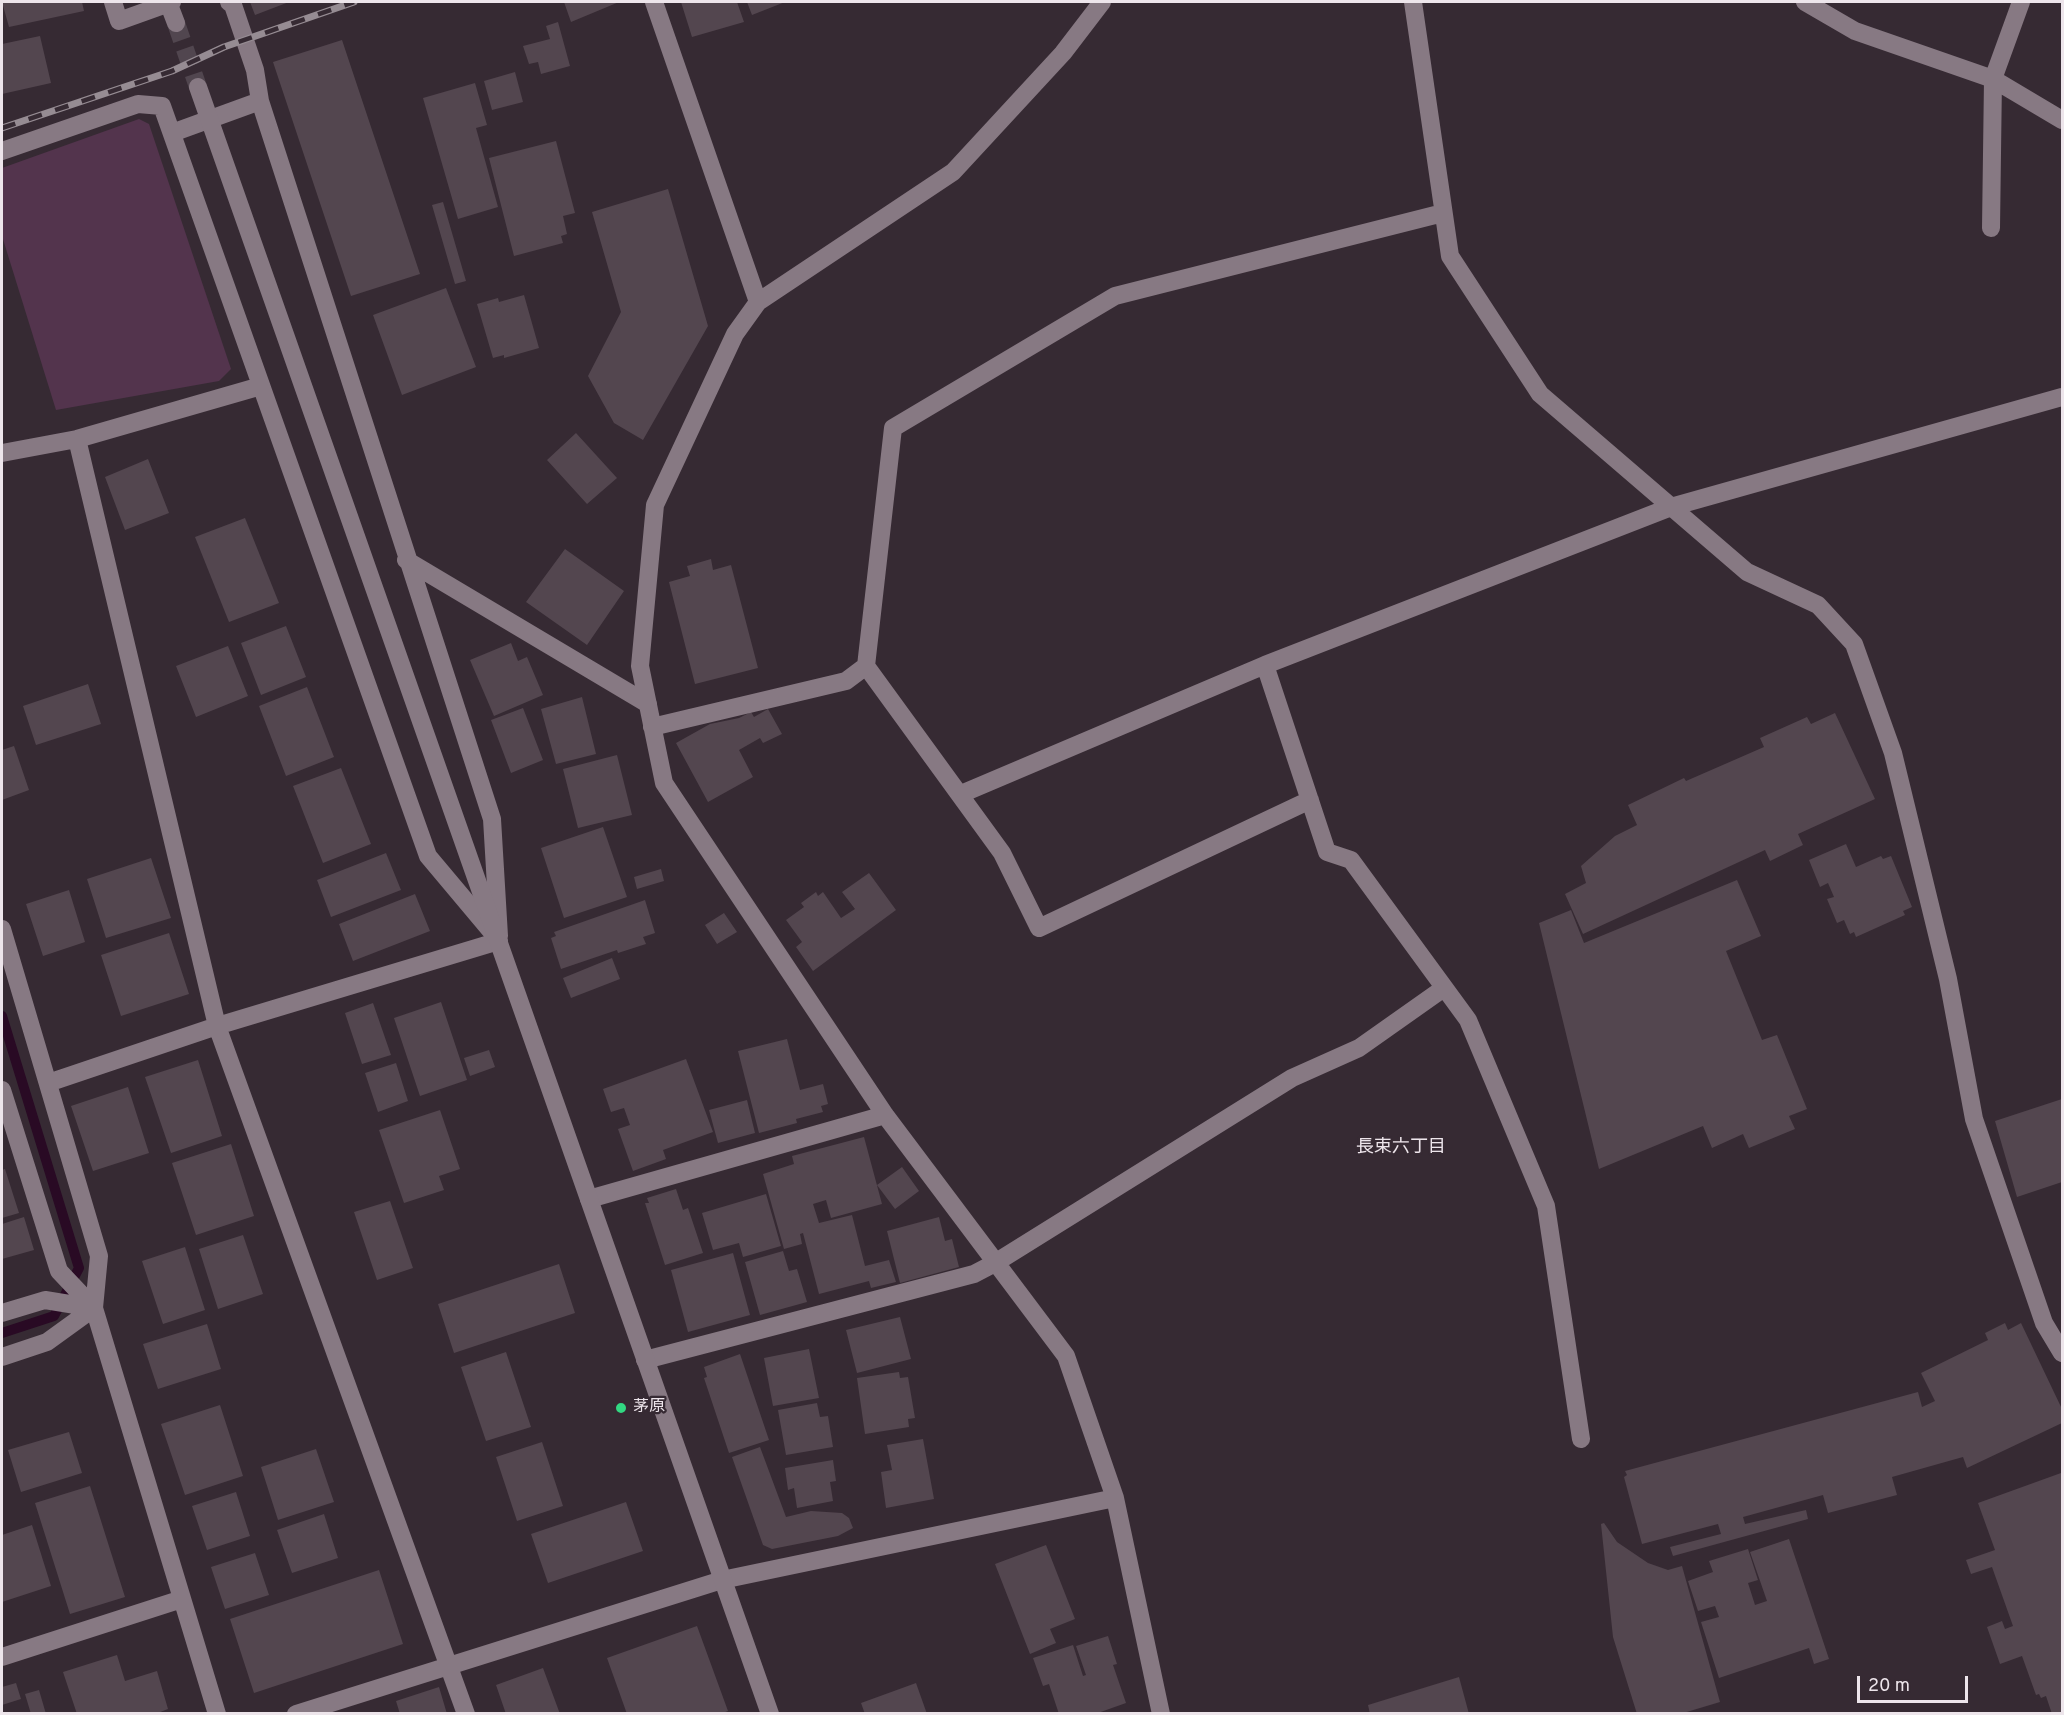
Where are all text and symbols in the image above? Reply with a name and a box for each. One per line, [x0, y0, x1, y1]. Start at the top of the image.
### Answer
district label: 長束六丁目 [1356, 1137, 1446, 1159]
place label: 茅原 [633, 1398, 665, 1418]
marker: 茅原 [614, 1401, 628, 1415]
scale bar [1860, 1664, 1971, 1702]
text: 20 m [1868, 1675, 1910, 1698]

